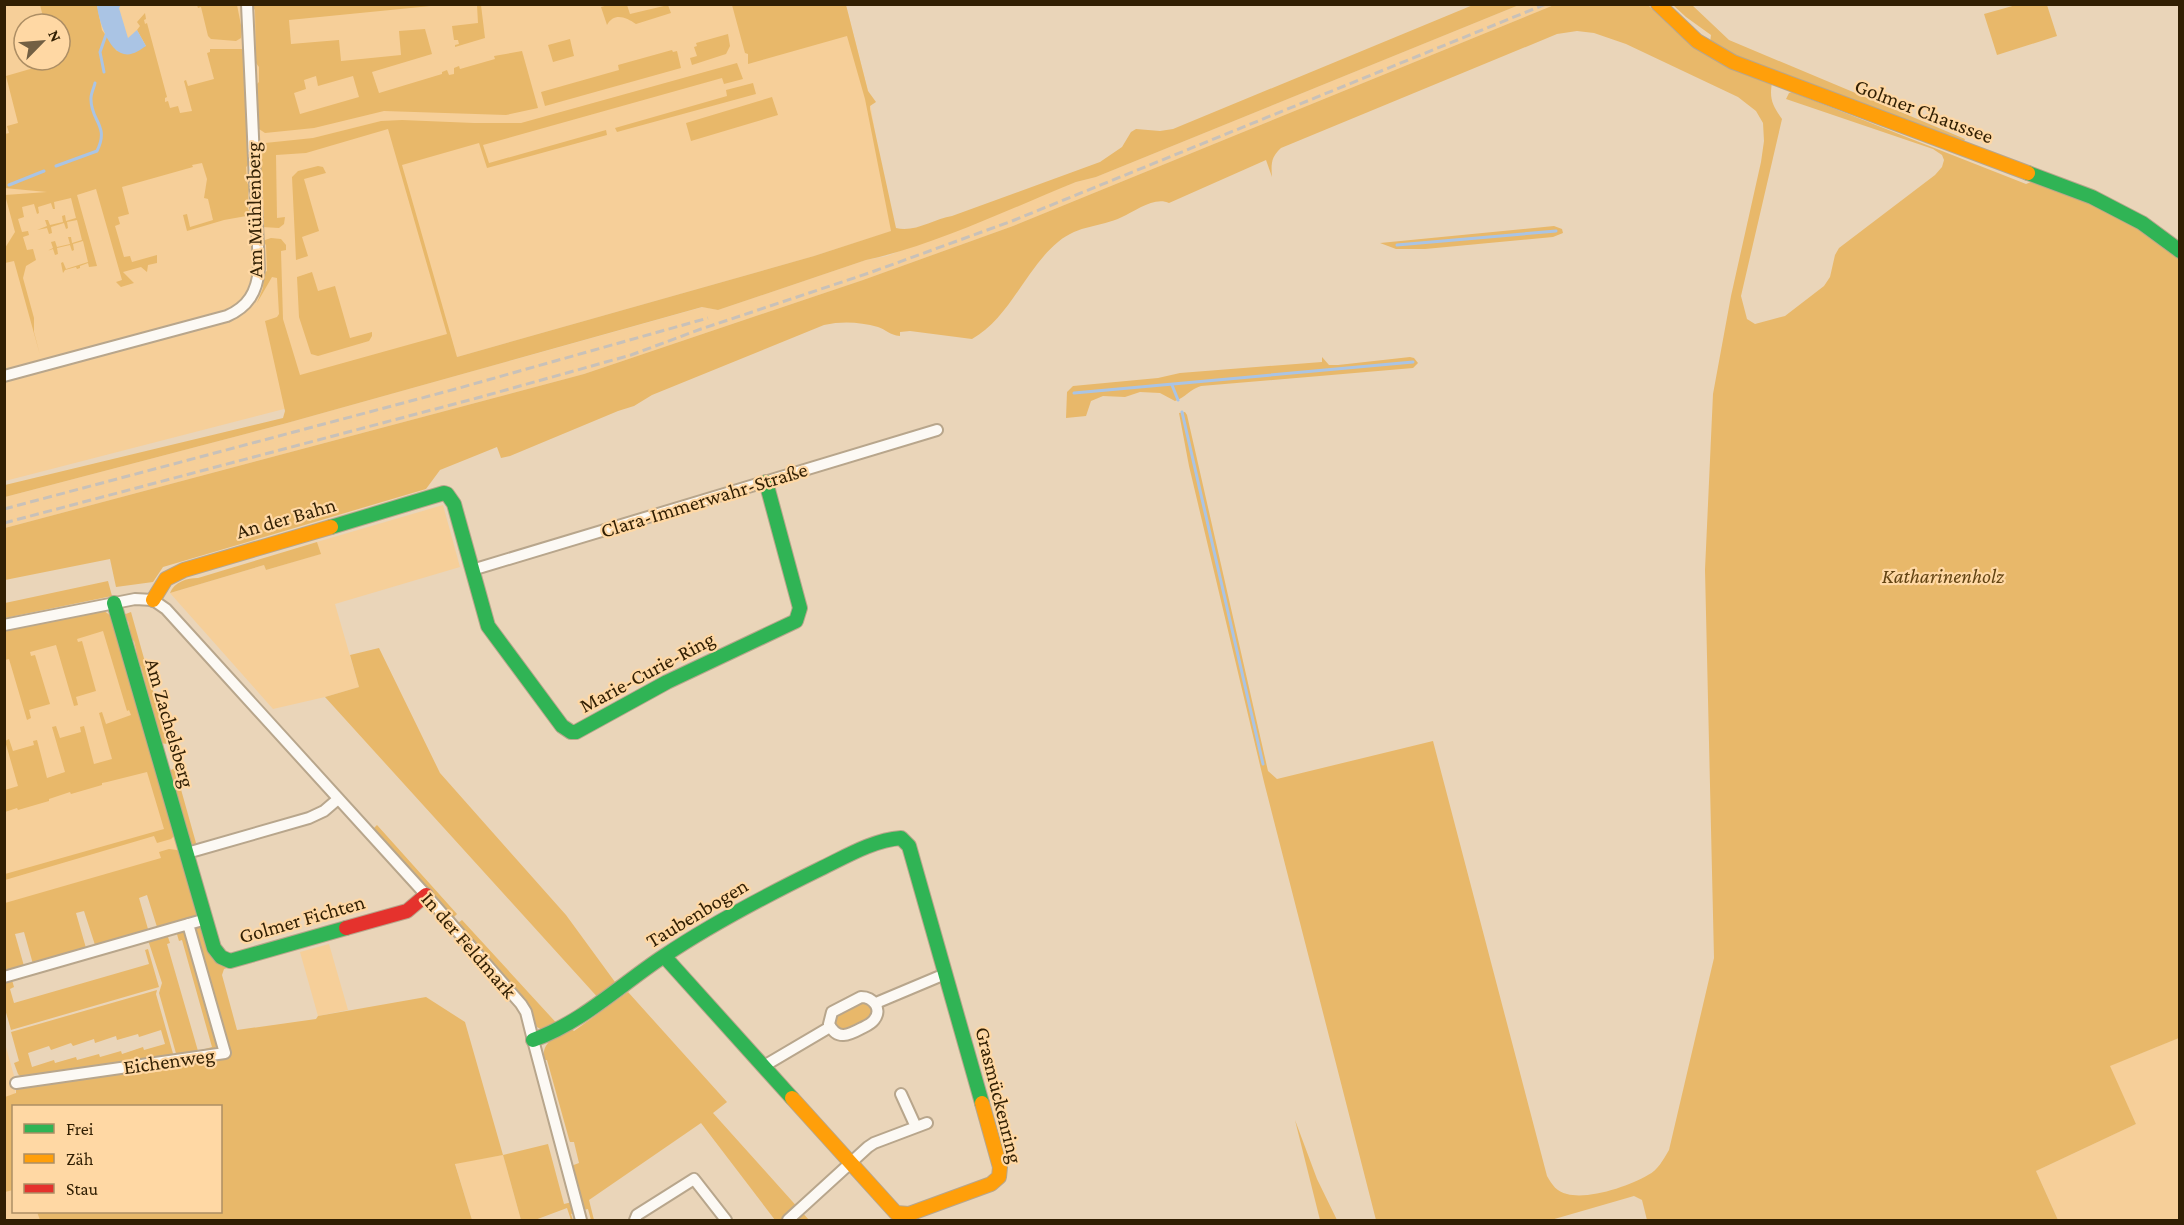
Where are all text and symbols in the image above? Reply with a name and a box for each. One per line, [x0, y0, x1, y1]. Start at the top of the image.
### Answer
north arrow [12, 12, 72, 72]
text: N [45, 27, 65, 44]
street label: Golmer Chaussee [1851, 74, 1997, 148]
street label: Am Mühlenberg [241, 142, 267, 278]
street label: Clara-Immerwahr-Straße [598, 457, 810, 543]
street label: An der Bahn [233, 492, 339, 544]
park label: Katharinenholz [1882, 564, 2005, 588]
street label: Marie-Curie-Ring [575, 626, 719, 718]
street label: Am Zachelsberg [140, 656, 200, 790]
street label: Taubenbogen [642, 873, 752, 953]
street label: In der Feldmark [416, 887, 522, 1003]
street label: Golmer Fichten [236, 890, 368, 948]
street label: Grasmückenring [970, 1024, 1028, 1166]
street label: Eichenweg [122, 1043, 216, 1079]
legend [12, 1105, 222, 1213]
text: Frei [66, 1119, 94, 1139]
text: Zäh [66, 1149, 94, 1169]
text: Stau [66, 1179, 99, 1199]

